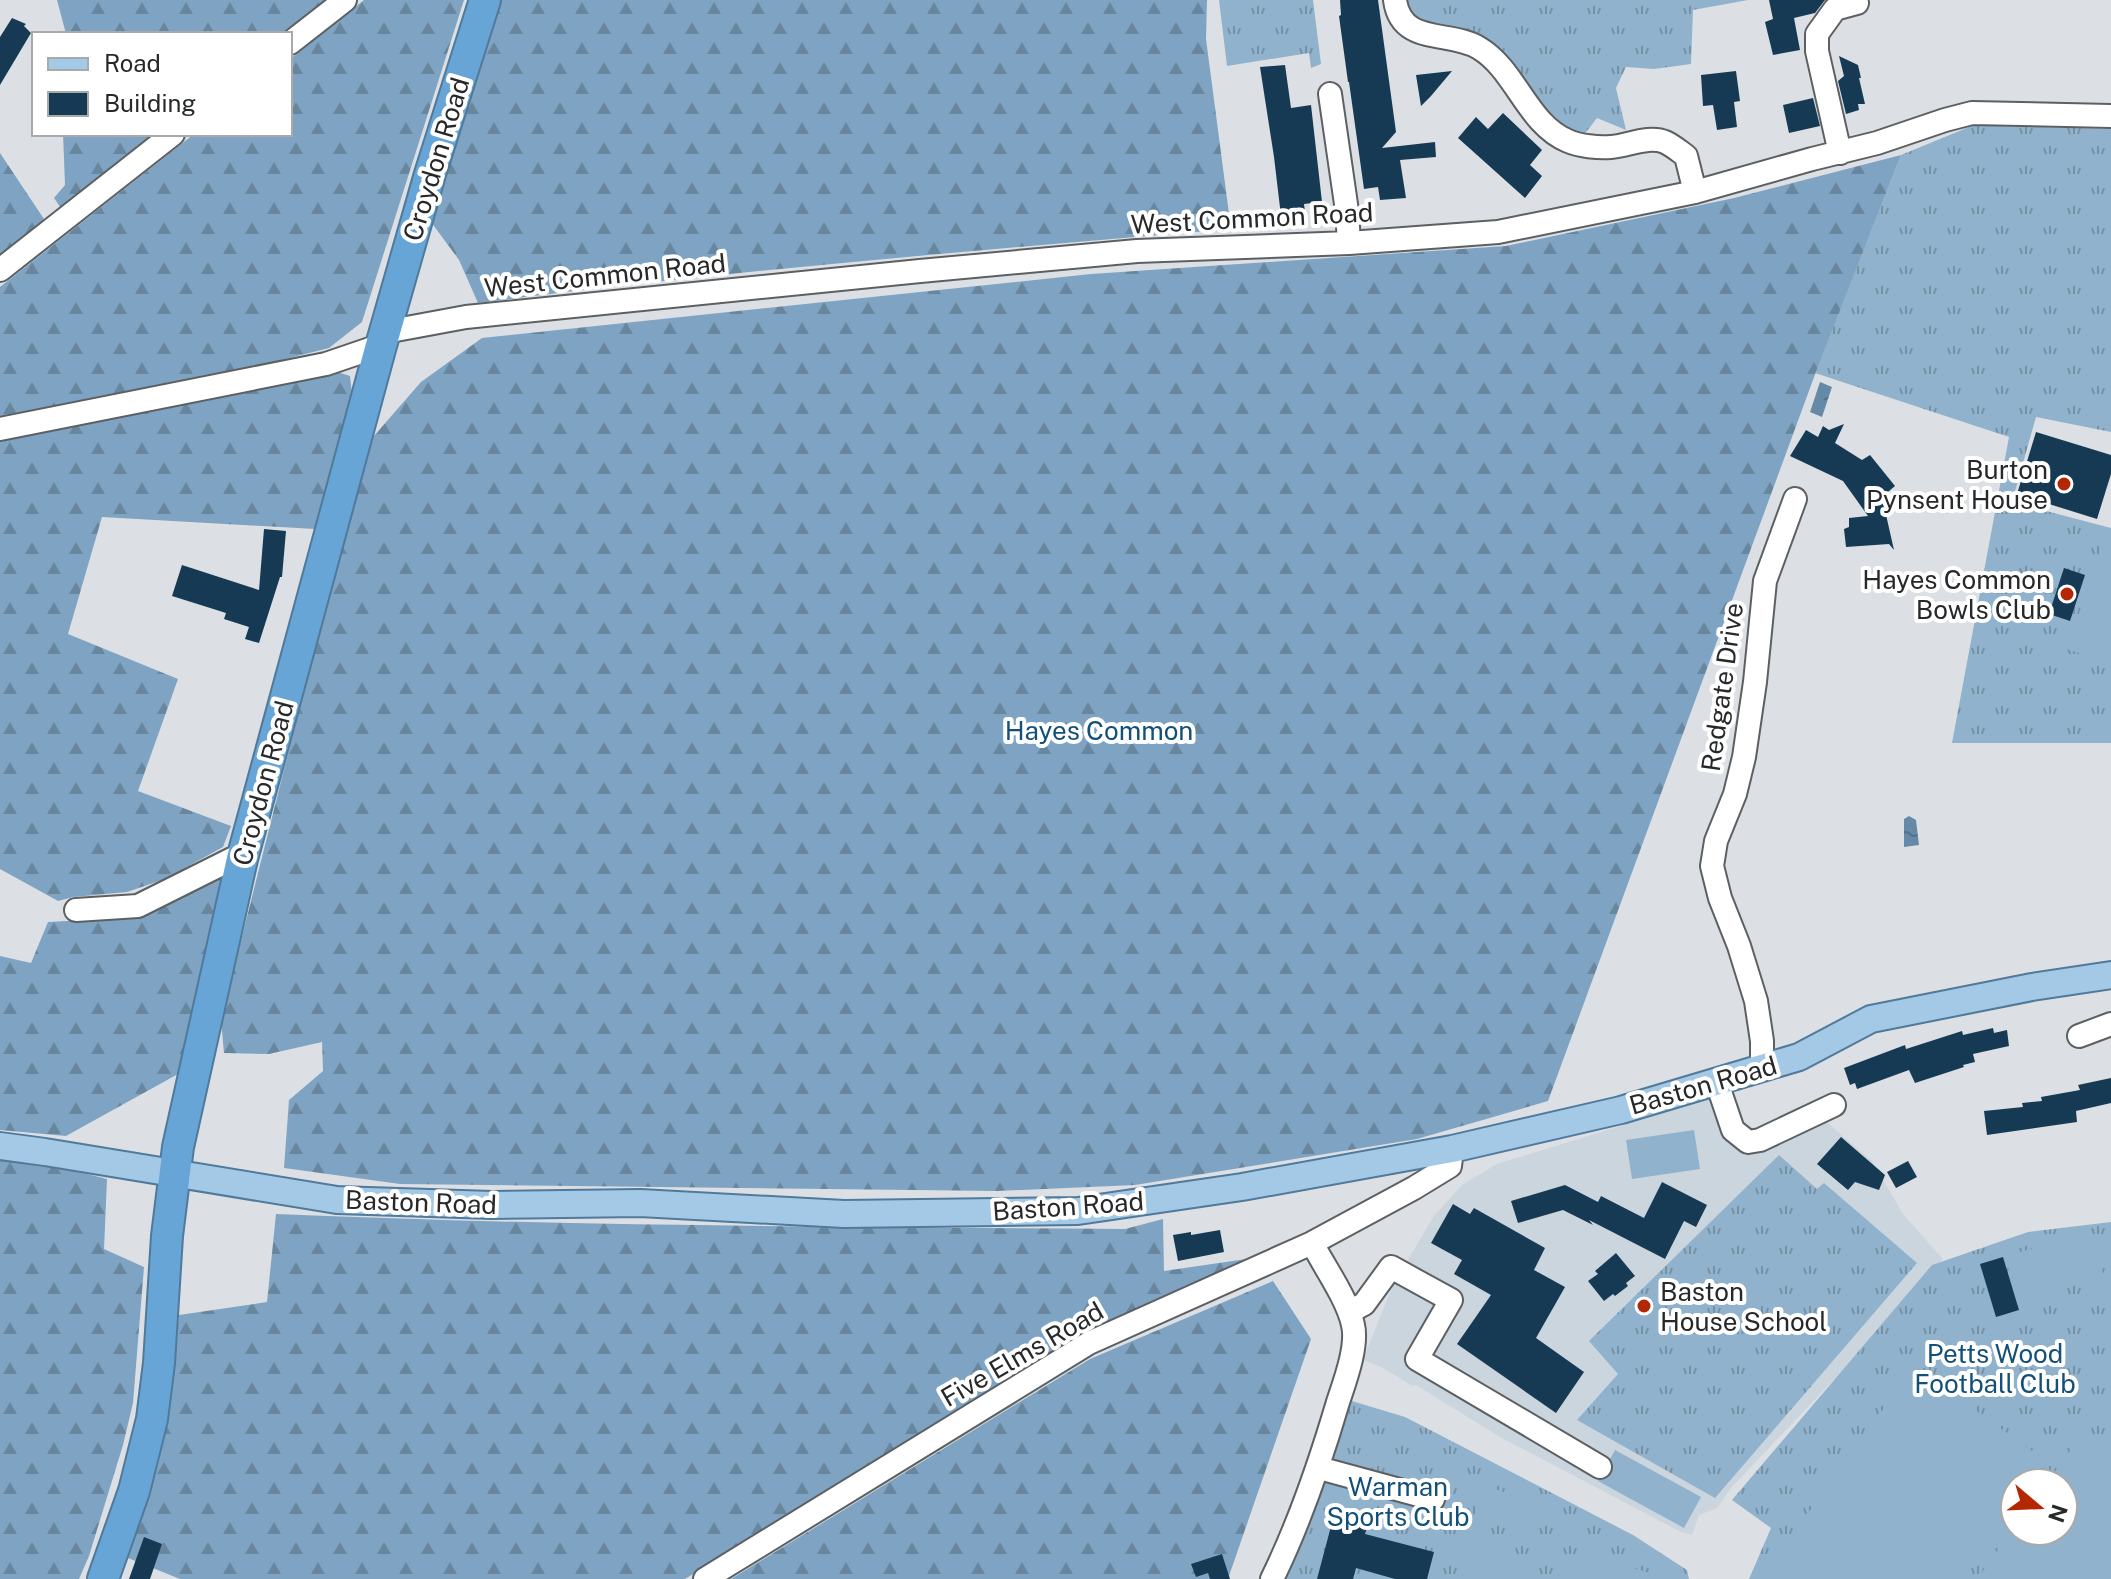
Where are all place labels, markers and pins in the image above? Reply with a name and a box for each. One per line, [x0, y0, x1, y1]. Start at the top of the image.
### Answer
place label: Burton Pynsent House [1866, 454, 2048, 515]
marker: Burton Pynsent House [2055, 475, 2073, 493]
place label: Hayes Common Bowls Club [1862, 564, 2051, 625]
marker: Hayes Common Bowls Club [2058, 585, 2076, 603]
place label: Baston House School [1660, 1276, 1827, 1337]
marker: Baston House School [1635, 1297, 1653, 1315]

